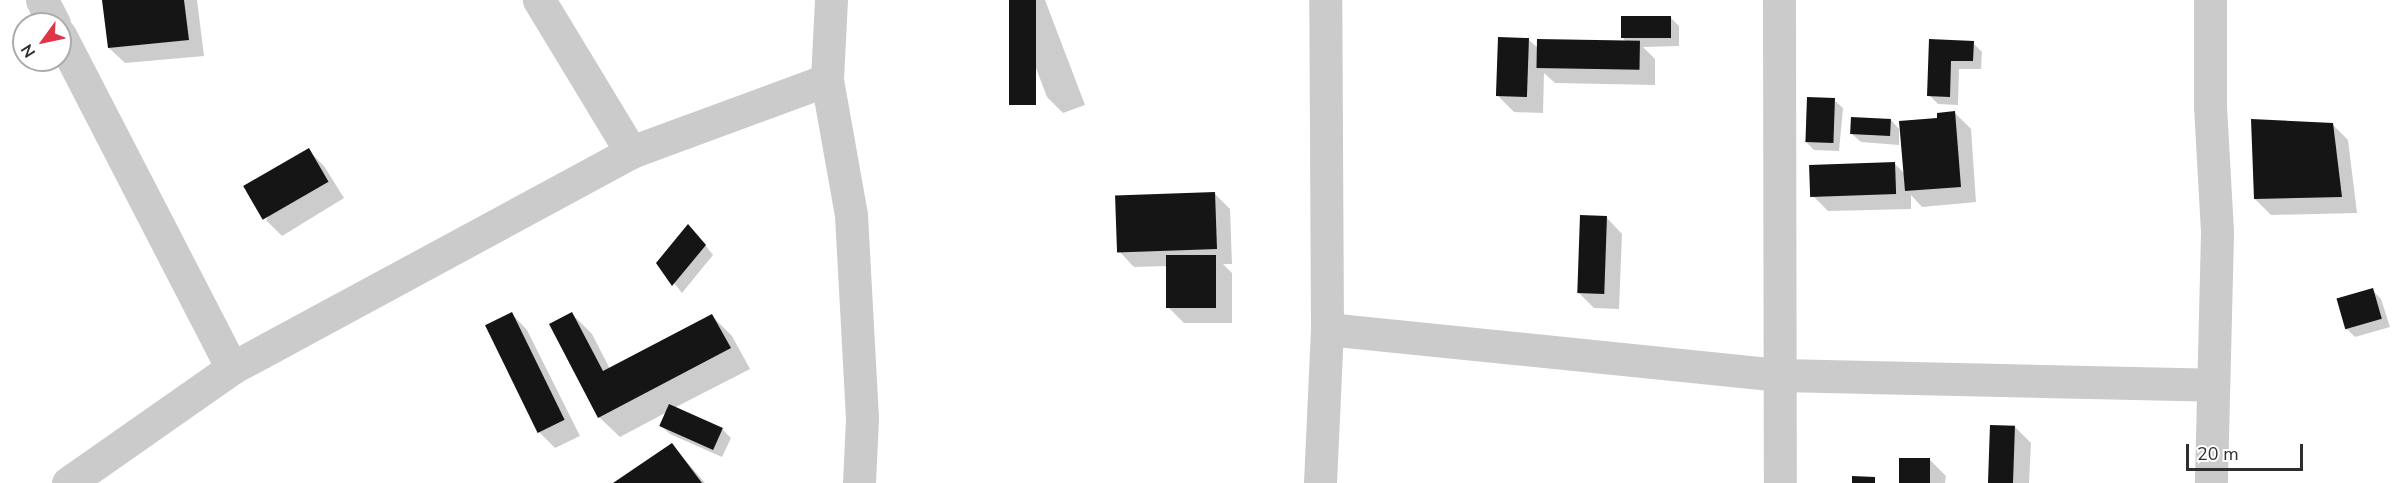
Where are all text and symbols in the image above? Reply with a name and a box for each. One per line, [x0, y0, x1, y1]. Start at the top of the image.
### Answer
north arrow [12, 12, 72, 72]
text: N [16, 40, 41, 62]
scale bar [2189, 432, 2306, 470]
text: 20 m [2197, 442, 2239, 466]

